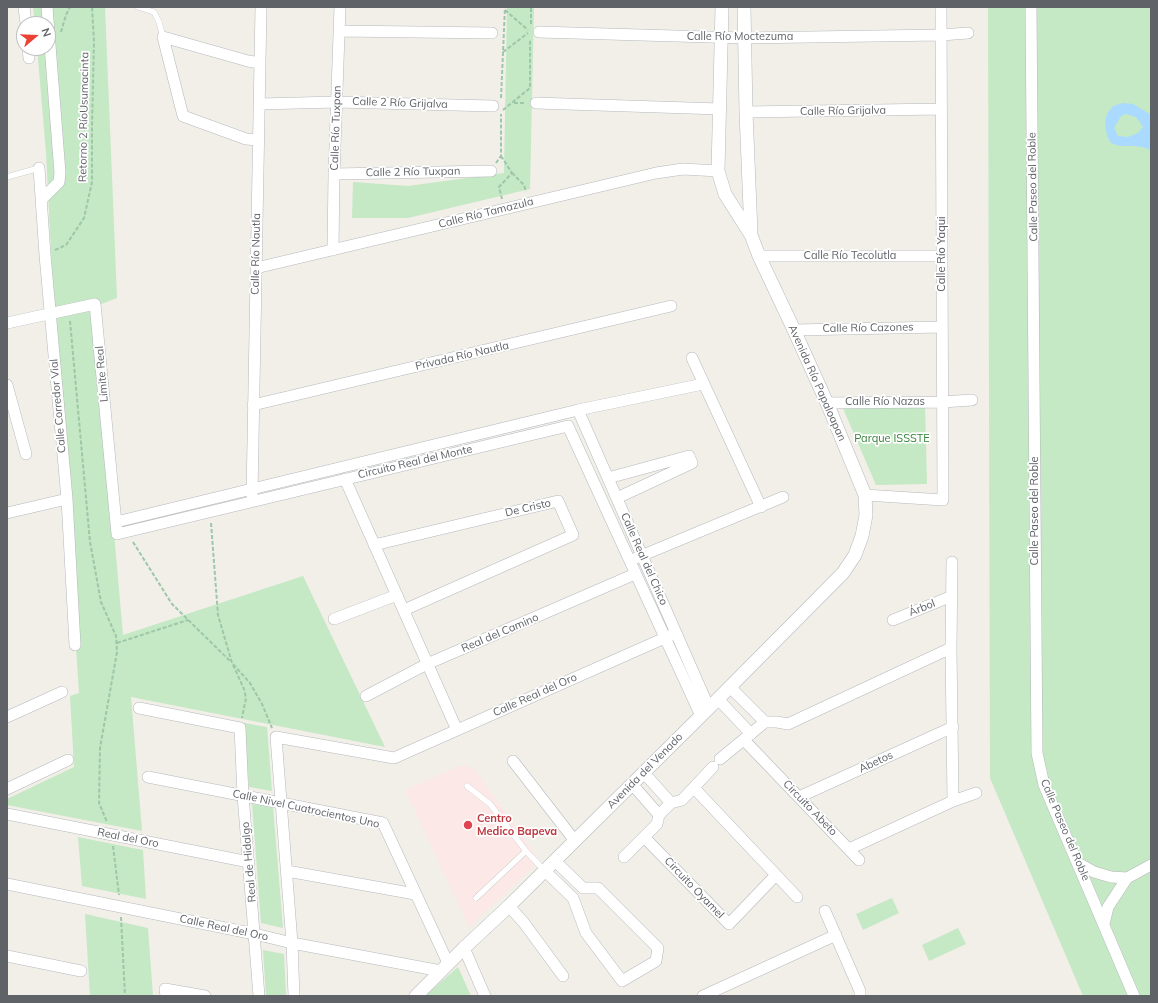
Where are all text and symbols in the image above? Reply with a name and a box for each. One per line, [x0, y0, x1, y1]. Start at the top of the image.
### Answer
north arrow [16, 16, 56, 56]
text: N [38, 26, 54, 39]
street label: Calle Río Moctezuma [687, 30, 793, 44]
street label: Retorno 2 RíoUsumacinta [76, 52, 92, 182]
street label: Calle Río Tuxpan [328, 85, 344, 171]
street label: Calle 2 Río Grijalva [352, 95, 448, 111]
street label: Calle Río Grijalva [800, 104, 886, 118]
street label: Calle Paseo del Roble [1025, 132, 1041, 242]
street label: Calle 2 Río Tuxpan [366, 165, 460, 179]
street label: Calle Río Tamazula [437, 195, 535, 231]
street label: Calle Río Nautla [249, 213, 263, 295]
street label: Calle Río Yaqui [935, 216, 949, 292]
street label: Calle Río Tecolutla [804, 249, 896, 263]
street label: Calle Río Cazones [822, 321, 914, 335]
street label: Avenida Río Papaloapan [785, 323, 849, 443]
street label: Privada Río Nautla [414, 339, 510, 373]
street label: Límite Real [93, 345, 111, 403]
street label: Calle Corredor Vial [47, 358, 69, 454]
street label: Calle Río Nazas [845, 395, 925, 409]
park label: Parque ISSSTE [854, 432, 930, 446]
street label: Circuito Real del Monte [357, 442, 473, 482]
street label: Calle Paseo del Roble [1028, 456, 1042, 566]
street label: De Cristo [504, 496, 552, 520]
street label: Calle Real del Chico [618, 511, 670, 607]
street label: Árbol [907, 597, 937, 619]
street label: Real del Camino [459, 611, 541, 655]
street label: Calle Real del Oro [491, 671, 579, 719]
street label: Avenida del Venado [604, 730, 686, 812]
street label: Abetos [857, 748, 895, 776]
street label: Circuito Abeto [780, 777, 840, 839]
street label: Calle Paseo del Roble [1038, 777, 1092, 883]
street label: Calle Nivel Cuatrocientos Uno [231, 787, 381, 831]
place label: Centro Medico Bapeva [477, 812, 557, 838]
marker: Centro Medico Bapeva [462, 819, 474, 831]
street label: Real de Hidalgo [239, 821, 259, 903]
street label: Real del Oro [96, 826, 160, 850]
street label: Circuito Oyamel [661, 854, 727, 922]
street label: Calle Real del Oro [178, 912, 270, 944]

